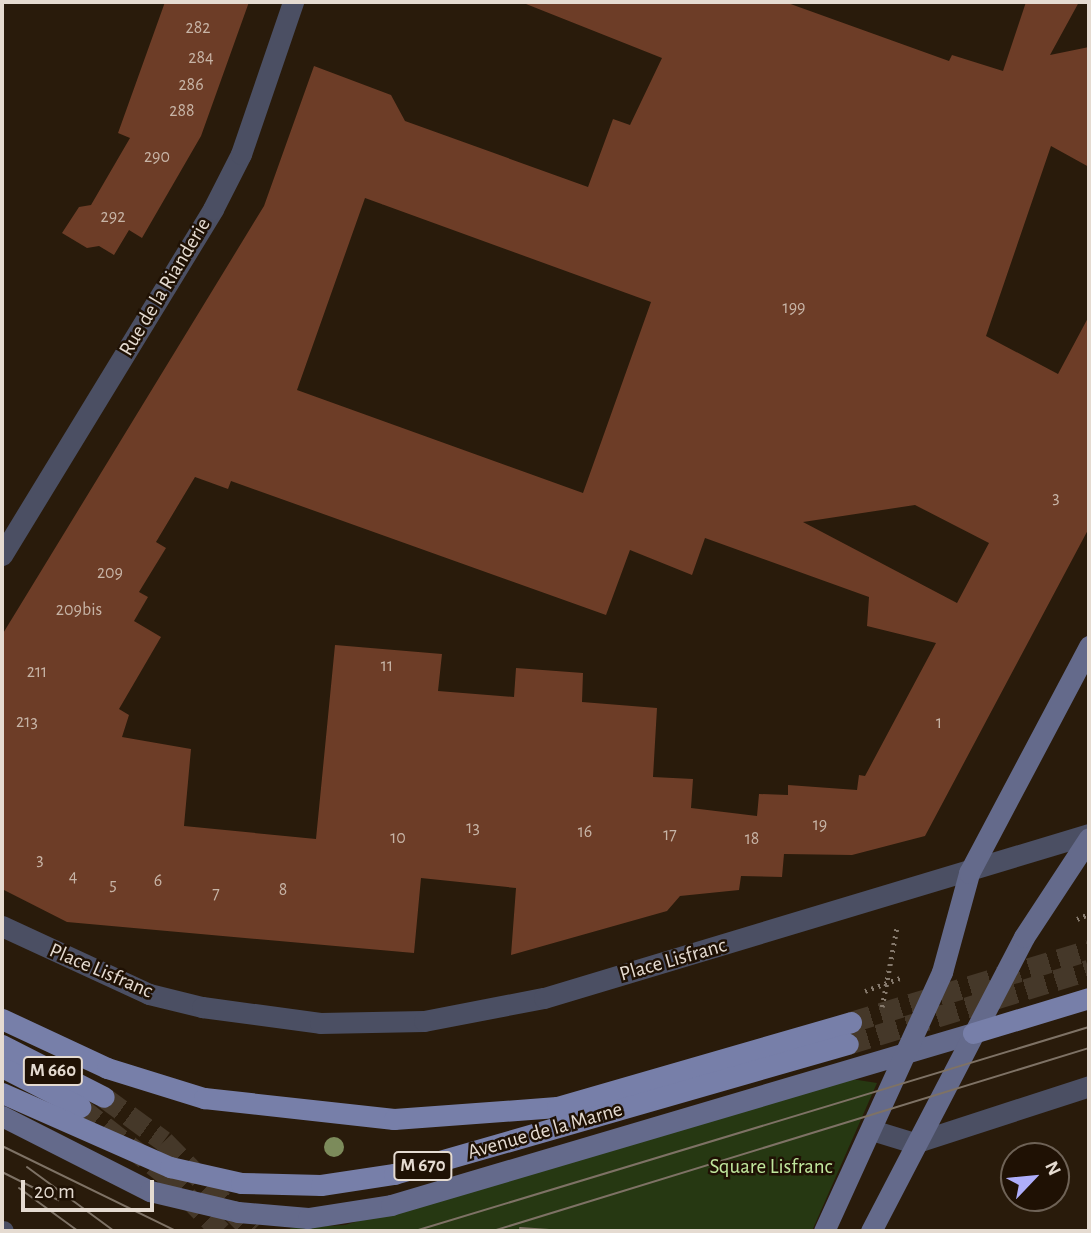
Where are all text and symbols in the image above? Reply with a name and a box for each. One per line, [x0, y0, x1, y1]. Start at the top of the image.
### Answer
house number: 282 [186, 17, 210, 39]
house number: 284 [188, 47, 214, 69]
house number: 286 [178, 74, 204, 96]
house number: 288 [169, 100, 195, 122]
house number: 290 [144, 146, 170, 168]
house number: 292 [101, 206, 125, 228]
street label: Rue de la Rianderie [114, 213, 216, 361]
house number: 199 [782, 297, 806, 319]
house number: 3 [1052, 487, 1060, 509]
house number: 209 [97, 562, 123, 584]
house number: 209bis [56, 599, 102, 621]
house number: 11 [381, 655, 393, 677]
house number: 211 [27, 661, 47, 683]
house number: 213 [16, 711, 38, 733]
house number: 1 [936, 712, 942, 734]
house number: 19 [813, 814, 827, 836]
house number: 13 [466, 817, 480, 839]
house number: 16 [578, 821, 592, 843]
house number: 17 [663, 824, 677, 846]
house number: 10 [390, 827, 406, 849]
house number: 18 [745, 828, 759, 850]
house number: 3 [36, 849, 44, 871]
house number: 4 [69, 866, 77, 888]
house number: 6 [154, 870, 162, 892]
house number: 5 [109, 874, 117, 896]
house number: 8 [279, 879, 287, 901]
house number: 7 [212, 883, 220, 905]
street label: Place Lisfranc [617, 933, 729, 987]
street label: Place Lisfranc [45, 938, 157, 1004]
road number: M 660 [22, 1056, 84, 1086]
street label: Avenue de la Marne [465, 1097, 625, 1165]
north arrow [1000, 1142, 1070, 1212]
road number: M 670 [393, 1150, 453, 1182]
park label: Square Lisfranc [709, 1154, 833, 1180]
text: N [1041, 1158, 1064, 1179]
scale bar [24, 1166, 158, 1210]
text: 20 m [34, 1181, 75, 1202]

